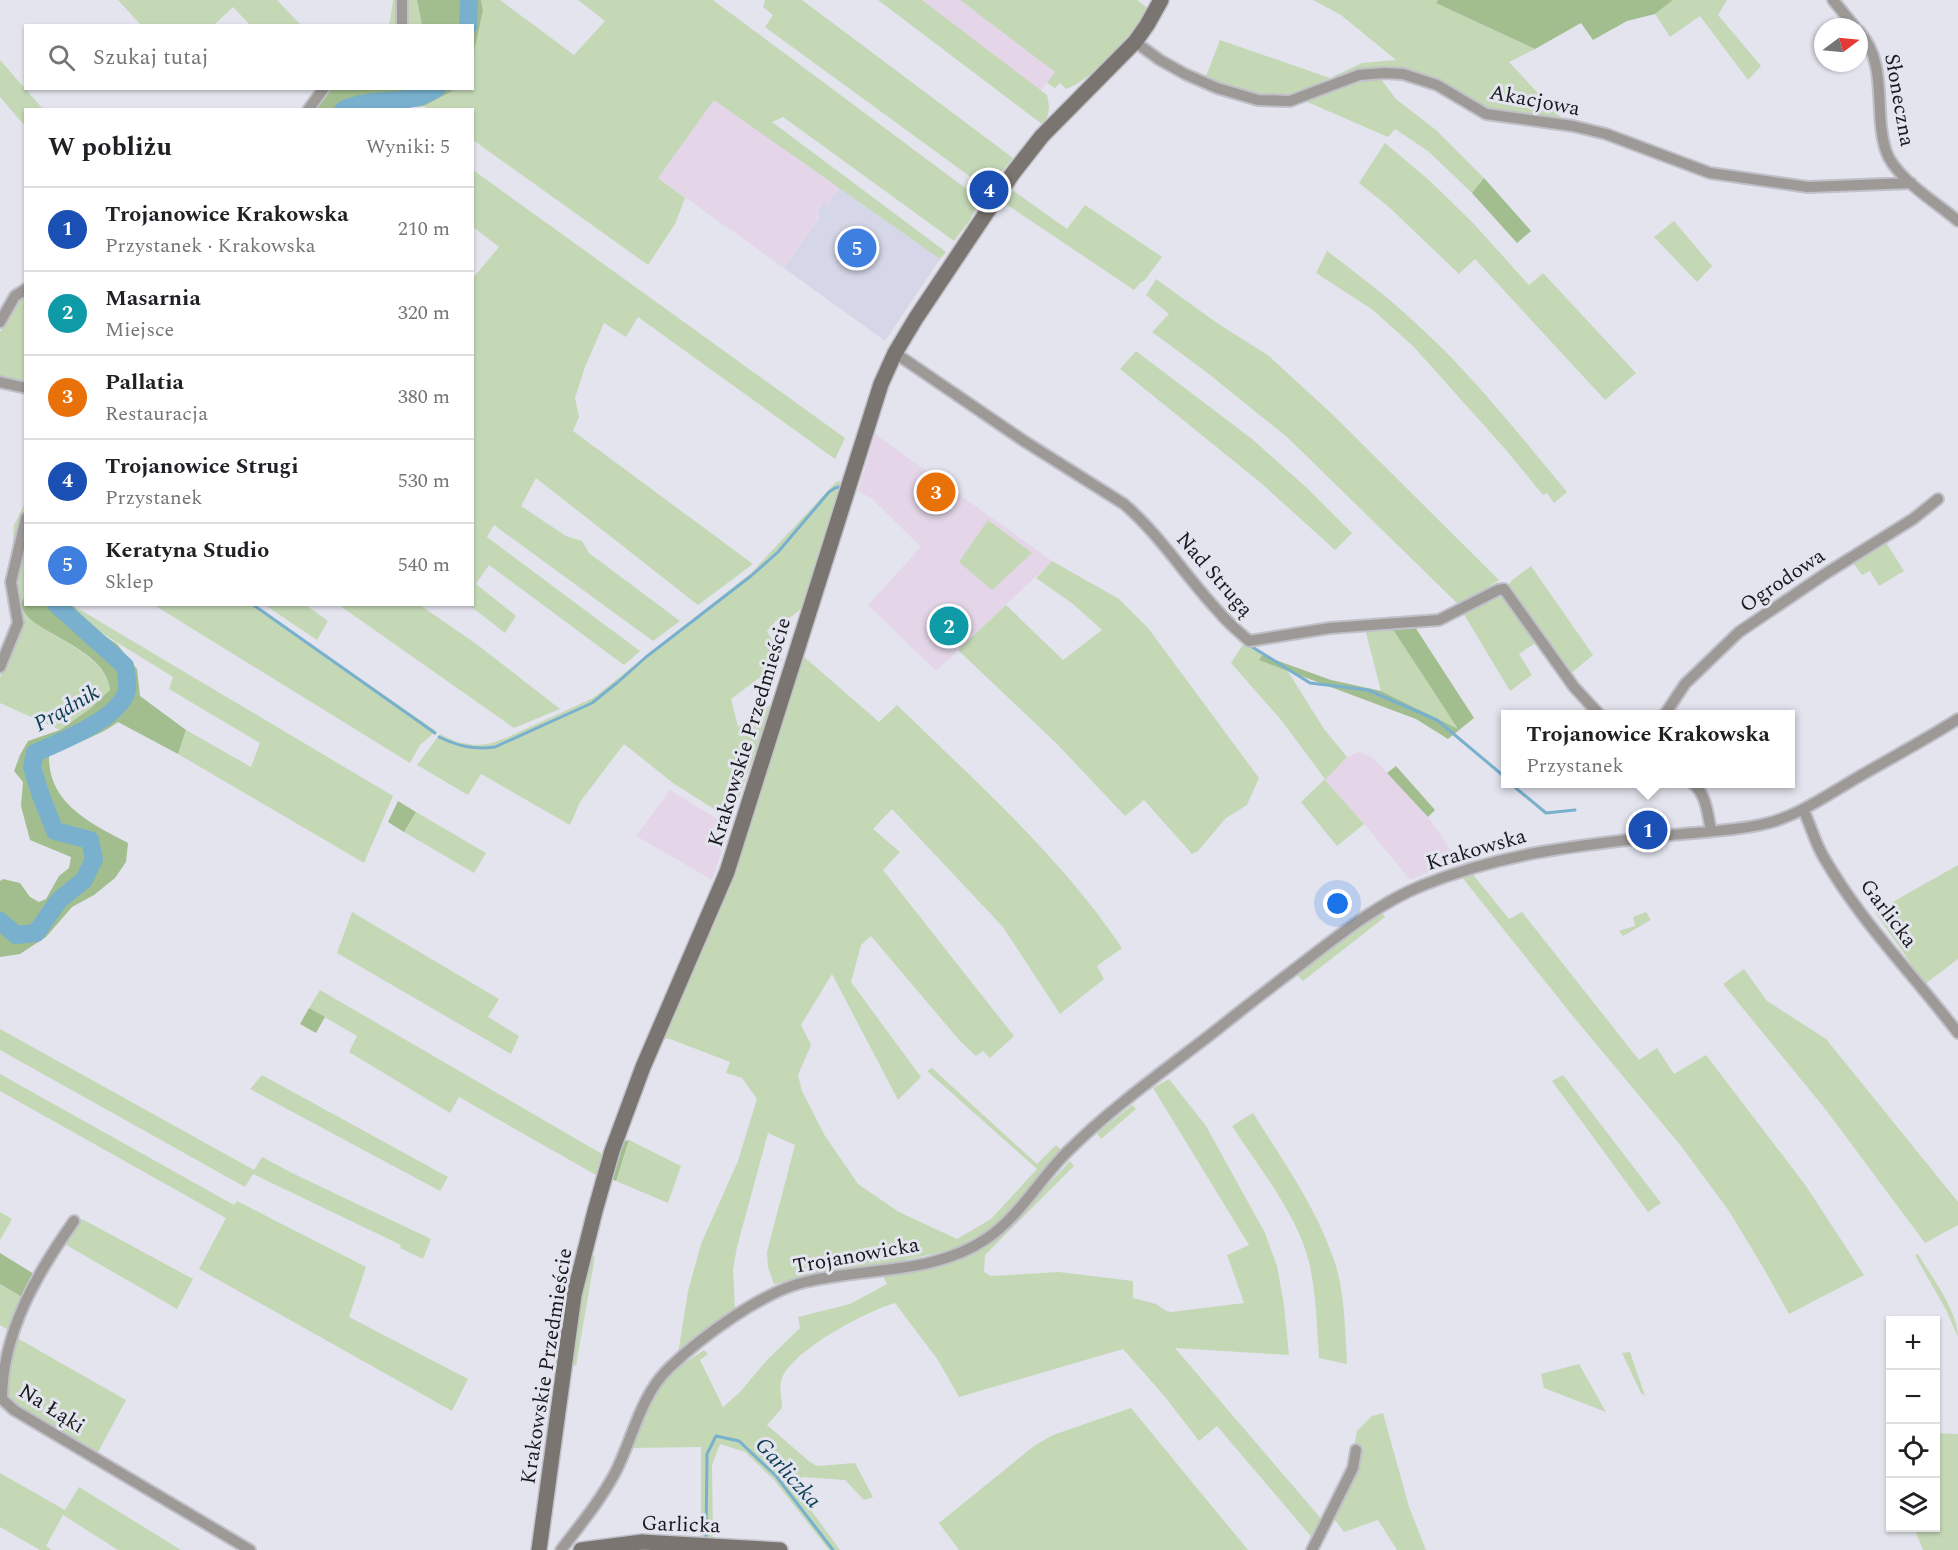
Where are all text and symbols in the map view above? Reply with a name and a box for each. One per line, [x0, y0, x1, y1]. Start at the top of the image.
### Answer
north arrow [1814, 18, 1868, 72]
search box [24, 24, 474, 90]
icon: search [45, 41, 78, 74]
text: Szukaj tutaj [93, 41, 209, 74]
street label: Słoneczna [1875, 51, 1923, 150]
street label: Akacjowa [1487, 77, 1583, 126]
text: W pobliżu [48, 127, 172, 167]
text: Wyniki: 5 [366, 132, 450, 162]
pin: 4 [970, 168, 1008, 213]
text: Trojanowice Krakowska [105, 198, 348, 231]
text: 1 [62, 214, 73, 244]
text: 210 m [398, 214, 450, 244]
pin: 5 [838, 226, 876, 270]
text: Przystanek · Krakowska [105, 231, 316, 261]
text: Masarnia [105, 282, 201, 315]
text: 2 [62, 298, 73, 328]
text: 320 m [398, 298, 450, 328]
text: Miejsce [105, 315, 174, 345]
text: Pallatia [105, 366, 184, 399]
text: 3 [62, 382, 73, 412]
text: 380 m [398, 382, 450, 412]
text: Restauracja [105, 399, 208, 429]
text: Trojanowice Strugi [105, 450, 299, 483]
text: 4 [62, 466, 73, 496]
text: 530 m [398, 466, 450, 496]
pin: 3 [916, 470, 956, 514]
text: Przystanek [105, 483, 203, 513]
street label: Nad Strugą [1168, 525, 1261, 625]
text: Keratyna Studio [105, 534, 269, 567]
street label: Ogrodowa [1733, 540, 1832, 621]
text: 5 [62, 550, 73, 580]
text: 540 m [398, 550, 450, 580]
text: Sklep [105, 567, 153, 597]
pin: 2 [930, 604, 968, 648]
street label: Krakowskie Przedmieście [700, 614, 800, 851]
water label: Prądnik [28, 676, 106, 740]
popup [1501, 710, 1795, 788]
text: Trojanowice Krakowska [1526, 718, 1770, 751]
text: Przystanek [1526, 751, 1624, 781]
pin: 1 [1628, 808, 1668, 852]
street label: Krakowska [1422, 820, 1531, 880]
street label: Garlicka [1852, 872, 1925, 955]
your location [1323, 889, 1352, 918]
street label: Trojanowicka [790, 1229, 923, 1283]
street label: Krakowskie Przedmieście [513, 1246, 581, 1486]
map controls [1886, 1316, 1940, 1532]
button: + [1886, 1316, 1940, 1370]
button: − [1886, 1370, 1940, 1424]
street label: Na Łąki [12, 1376, 91, 1442]
button: locate [1886, 1424, 1940, 1478]
water label: Garliczka [747, 1430, 829, 1516]
button: layers [1886, 1478, 1940, 1532]
street label: Garlicka [641, 1508, 722, 1542]

